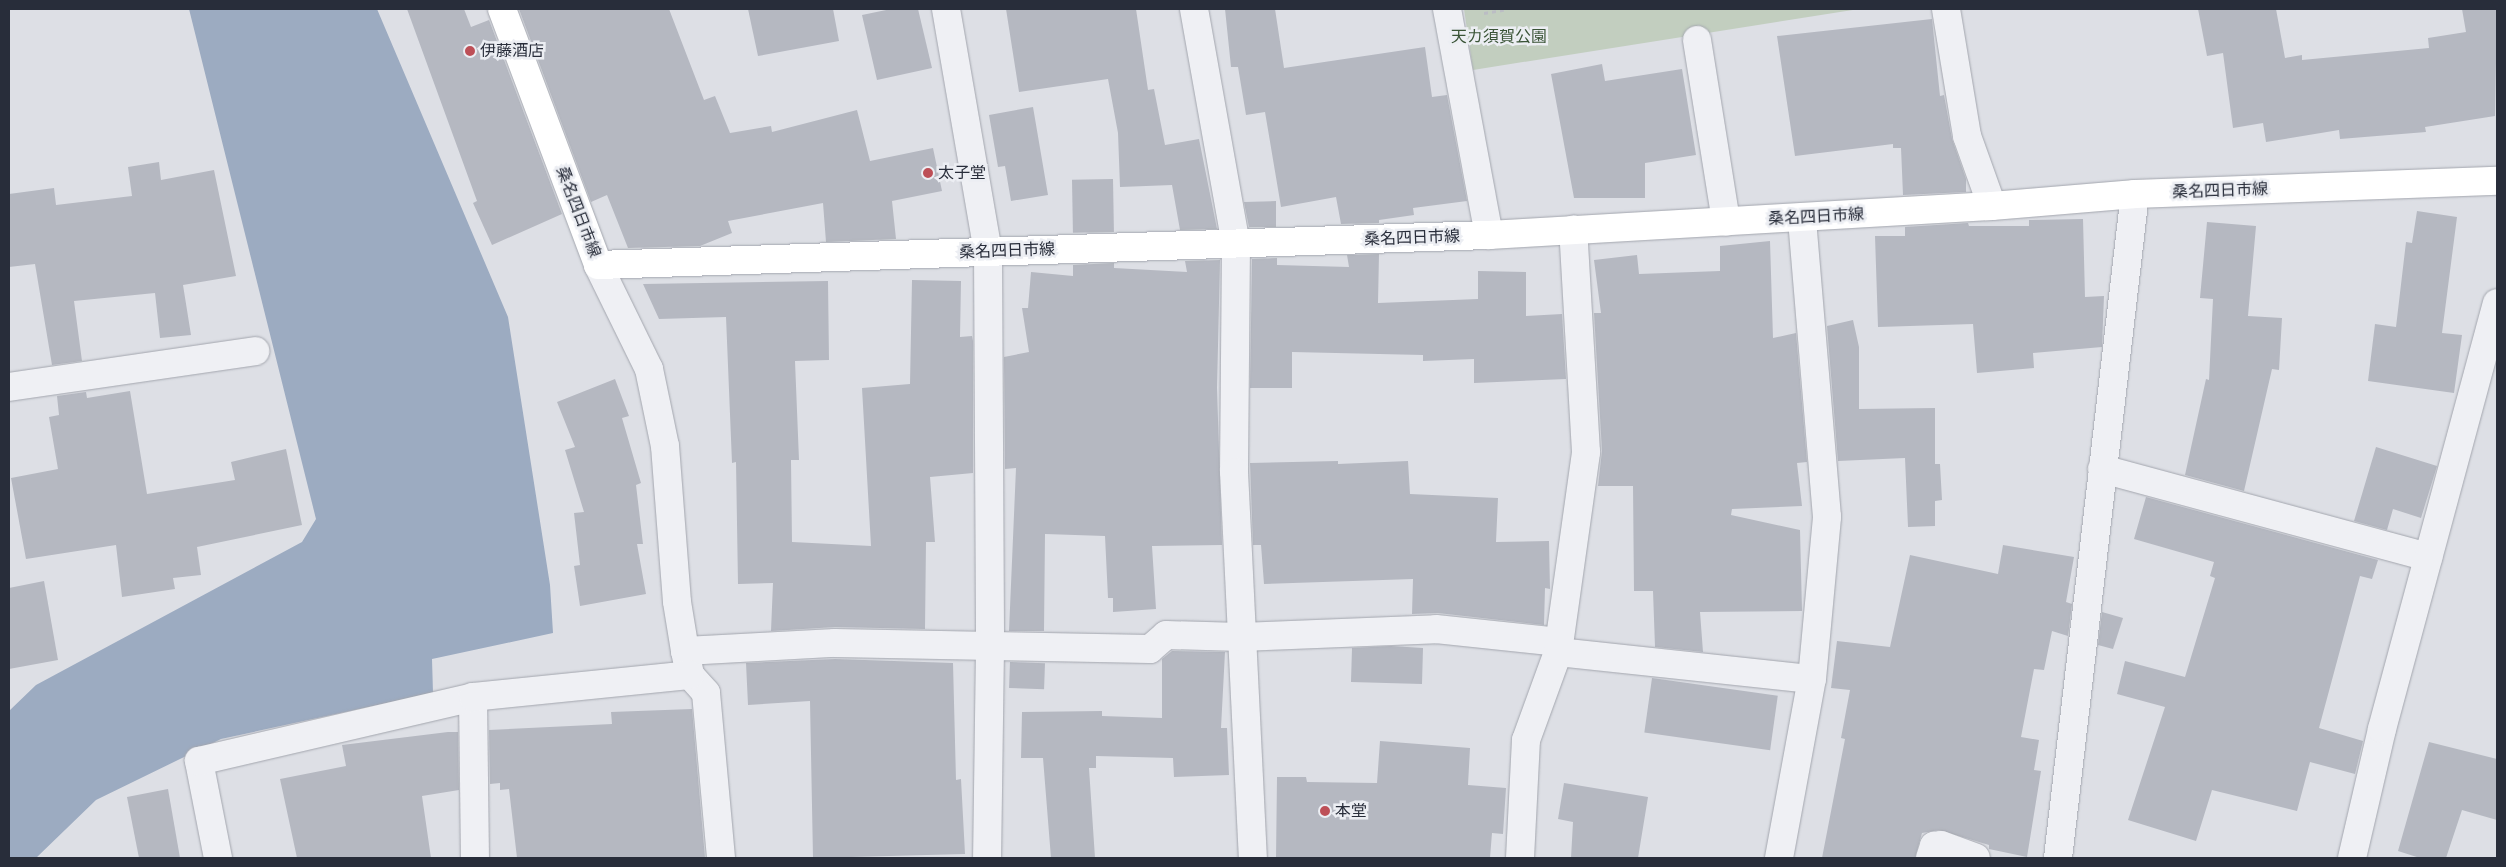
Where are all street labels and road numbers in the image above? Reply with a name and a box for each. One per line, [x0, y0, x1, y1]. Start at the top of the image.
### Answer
street label: 桑名四日市線 [552, 164, 604, 260]
street label: 桑名四日市線 [2172, 180, 2268, 202]
street label: 桑名四日市線 [1768, 205, 1864, 229]
street label: 桑名四日市線 [1364, 227, 1460, 249]
street label: 桑名四日市線 [959, 240, 1055, 262]

